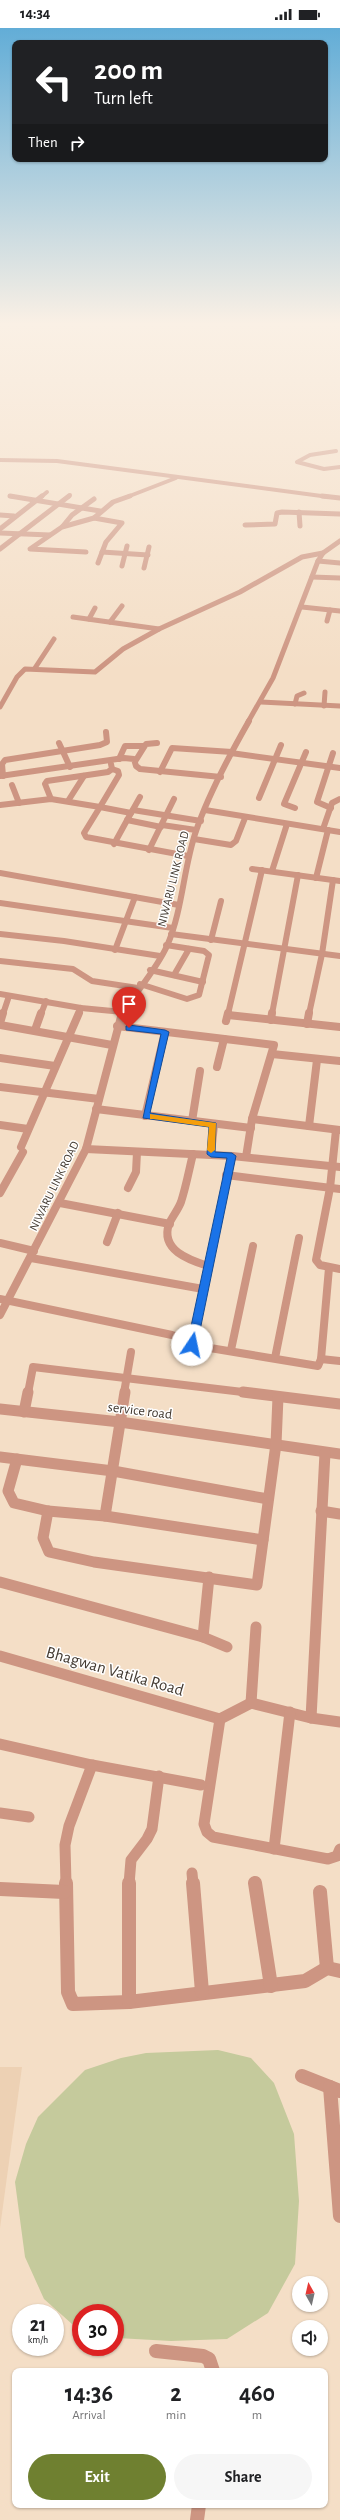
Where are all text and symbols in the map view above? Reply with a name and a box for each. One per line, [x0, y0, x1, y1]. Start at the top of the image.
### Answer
text: 14:34 [20, 6, 50, 21]
icon: left [28, 56, 80, 108]
text: 200 m [94, 57, 163, 85]
text: Turn left [94, 90, 153, 108]
icon: right [66, 132, 88, 154]
text: Then [28, 135, 58, 150]
street label: NIWARU LINK ROAD [155, 830, 191, 928]
pin [112, 987, 146, 1028]
icon: arrive [118, 993, 140, 1015]
street label: NIWARU LINK ROAD [27, 1139, 81, 1233]
position arrow [171, 1324, 213, 1366]
street label: service road [107, 1400, 173, 1422]
street label: Bhagwan Vatika Road [44, 1643, 186, 1699]
north arrow [292, 2276, 328, 2312]
map controls [292, 2276, 328, 2356]
speed limit sign: 30 [72, 2304, 124, 2356]
text: 21 [30, 2315, 46, 2335]
button: sound [292, 2320, 328, 2356]
text: km/h [28, 2335, 48, 2345]
text: 14:36 [65, 2382, 113, 2406]
text: 2 [170, 2382, 182, 2406]
text: 460 [239, 2382, 275, 2406]
text: Arrival [72, 2409, 106, 2422]
text: min [166, 2409, 186, 2422]
text: m [252, 2409, 262, 2422]
button: Exit [28, 2454, 166, 2500]
button: Share [174, 2454, 312, 2500]

